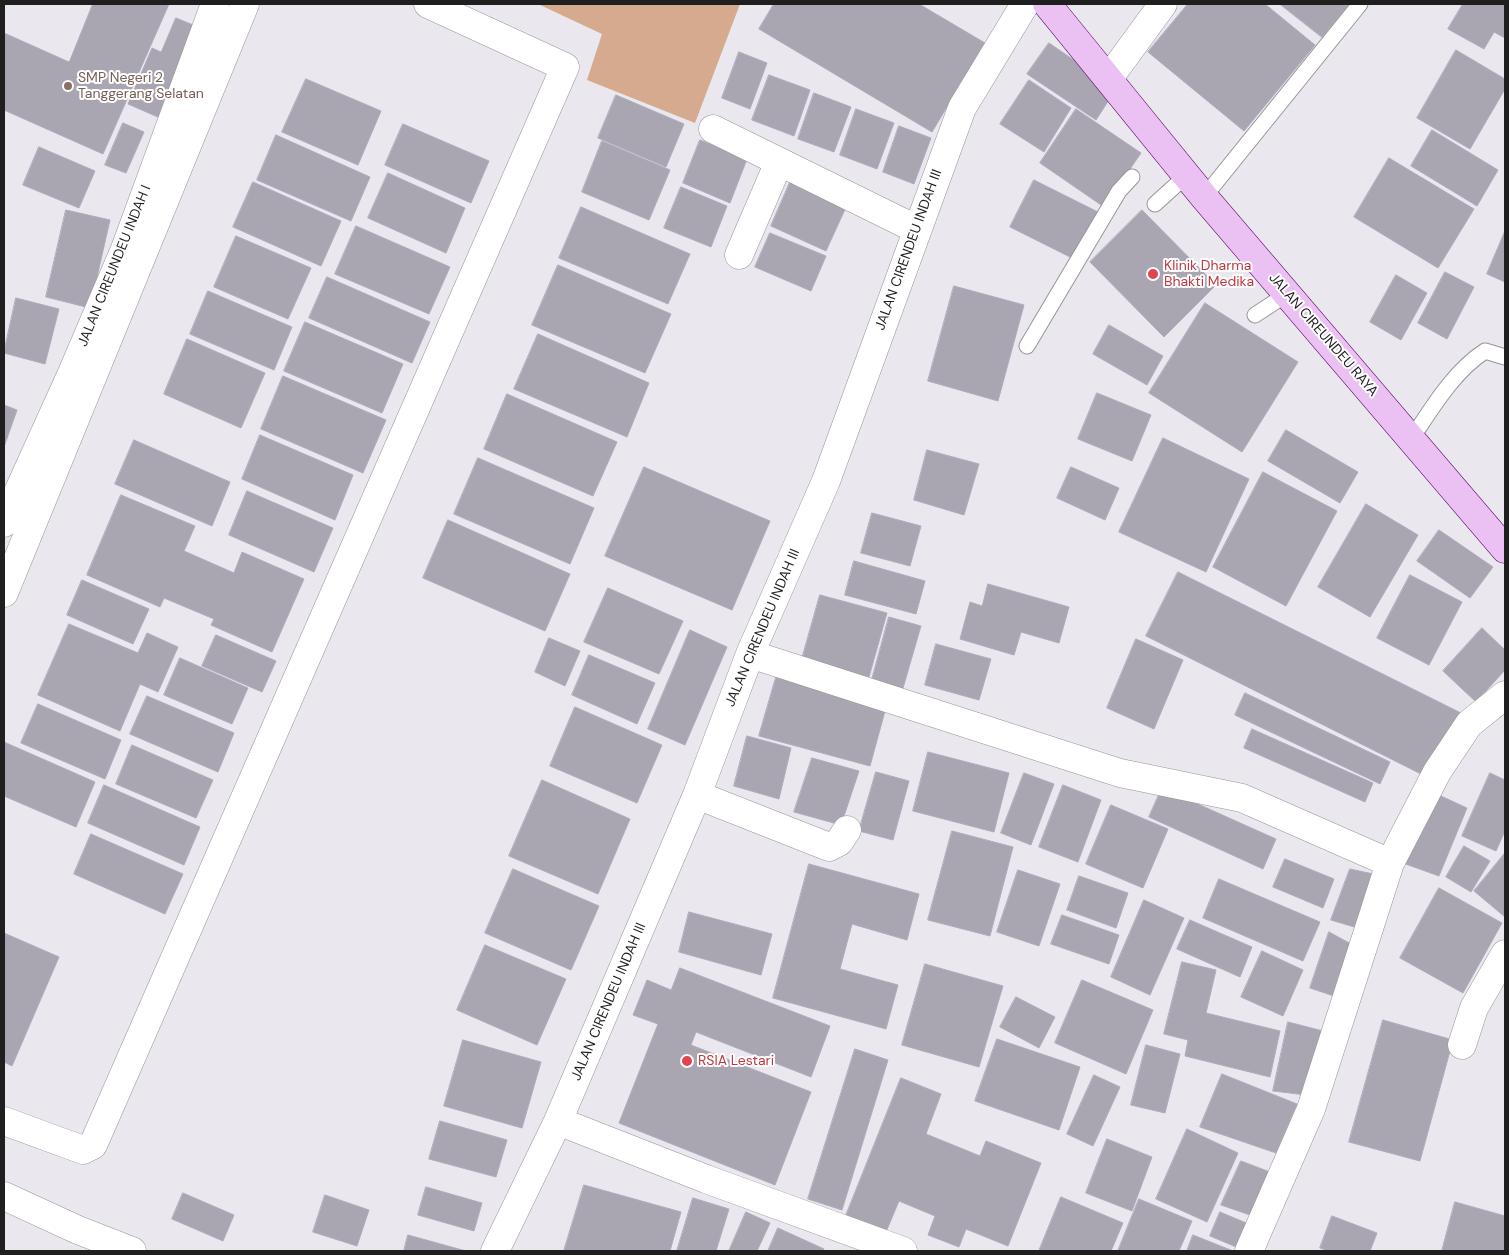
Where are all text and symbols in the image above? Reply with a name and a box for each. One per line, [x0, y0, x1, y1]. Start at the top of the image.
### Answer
place label: SMP Negeri 2 Tanggerang Selatan [78, 70, 204, 102]
marker: SMP Negeri 2 Tanggerang Selatan [62, 80, 74, 92]
street label: JALAN CIRENDEU INDAH III [872, 167, 946, 333]
street label: JALAN CIREUNDEU INDAH I [75, 183, 155, 349]
place label: Klinik Dharma Bhakti Medika [1164, 258, 1254, 290]
marker: Klinik Dharma Bhakti Medika [1146, 267, 1160, 281]
street label: JALAN CIREUNDEU RAYA [1265, 270, 1381, 400]
street label: JALAN CIRENDEU INDAH III [722, 547, 804, 709]
street label: JALAN CIRENDEU INDAH III [568, 921, 650, 1083]
place label: RSIA Lestari [698, 1053, 774, 1069]
marker: RSIA Lestari [680, 1054, 694, 1068]

